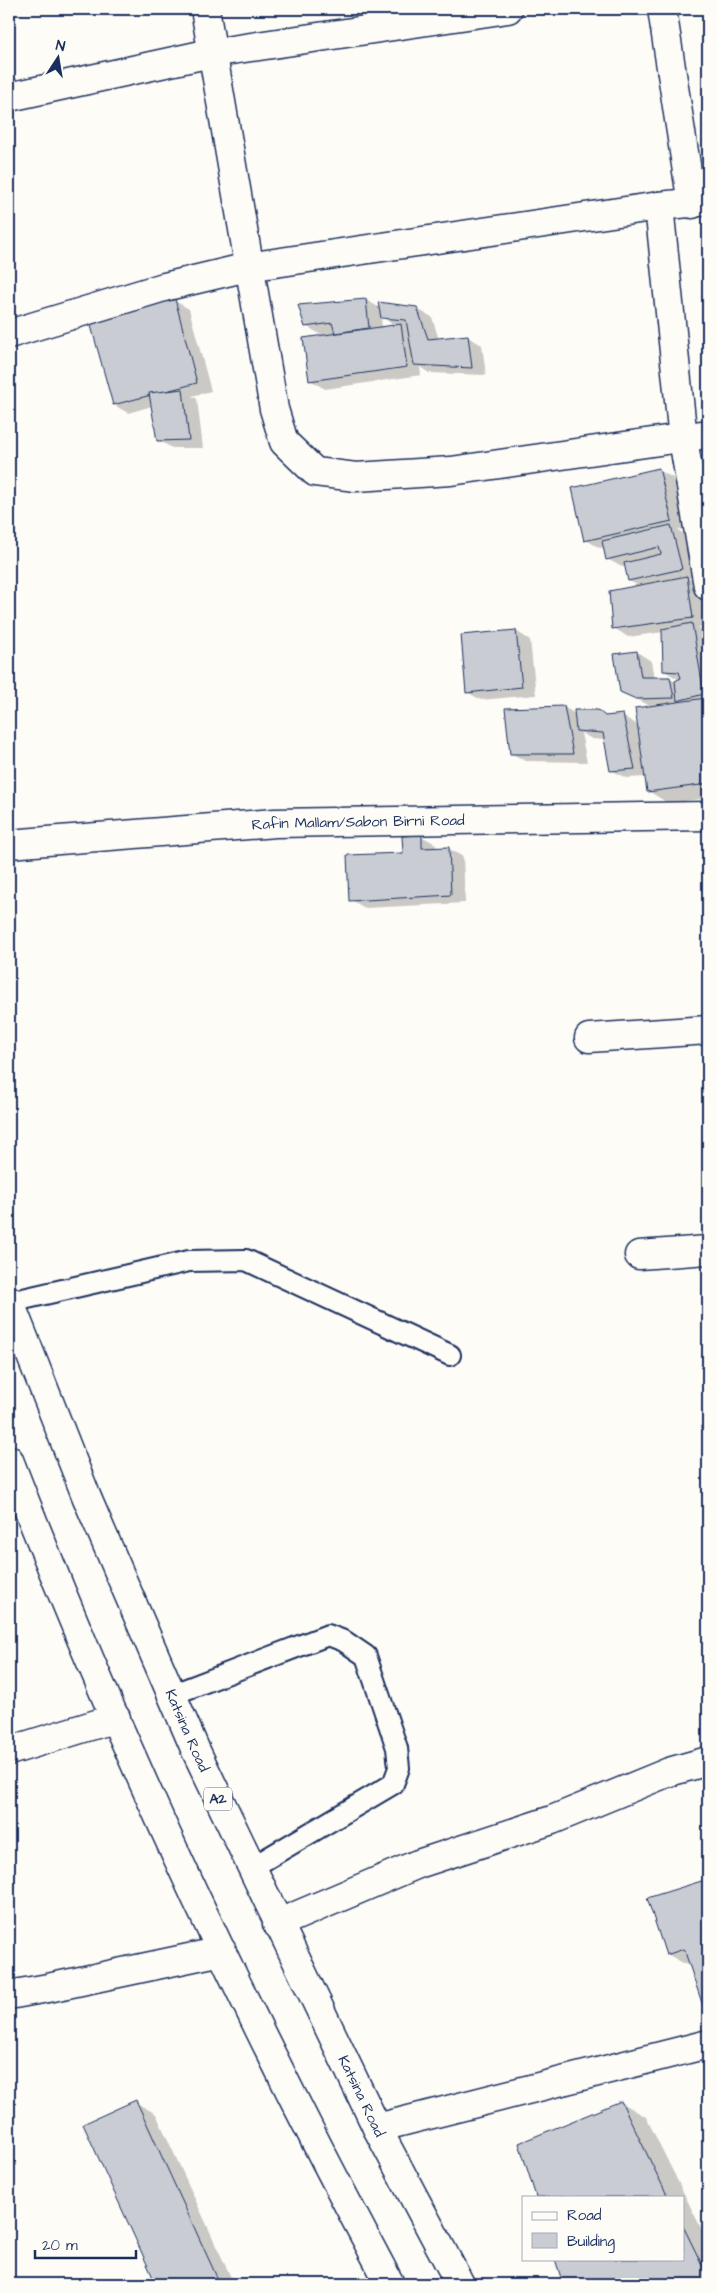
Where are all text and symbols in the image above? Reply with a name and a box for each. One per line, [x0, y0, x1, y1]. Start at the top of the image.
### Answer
north arrow [32, 32, 82, 82]
text: N [54, 36, 67, 57]
street label: Rafin Mallam/Sabon Birni Road [251, 809, 465, 835]
street label: Katsina Road [160, 1686, 215, 1776]
road number: A2 [204, 1788, 232, 1810]
street label: Katsina Road [333, 2052, 390, 2141]
legend [522, 2196, 684, 2260]
text: Road [567, 2205, 602, 2226]
scale bar [35, 2228, 136, 2260]
text: Building [567, 2231, 615, 2253]
text: 20 m [42, 2235, 78, 2256]

